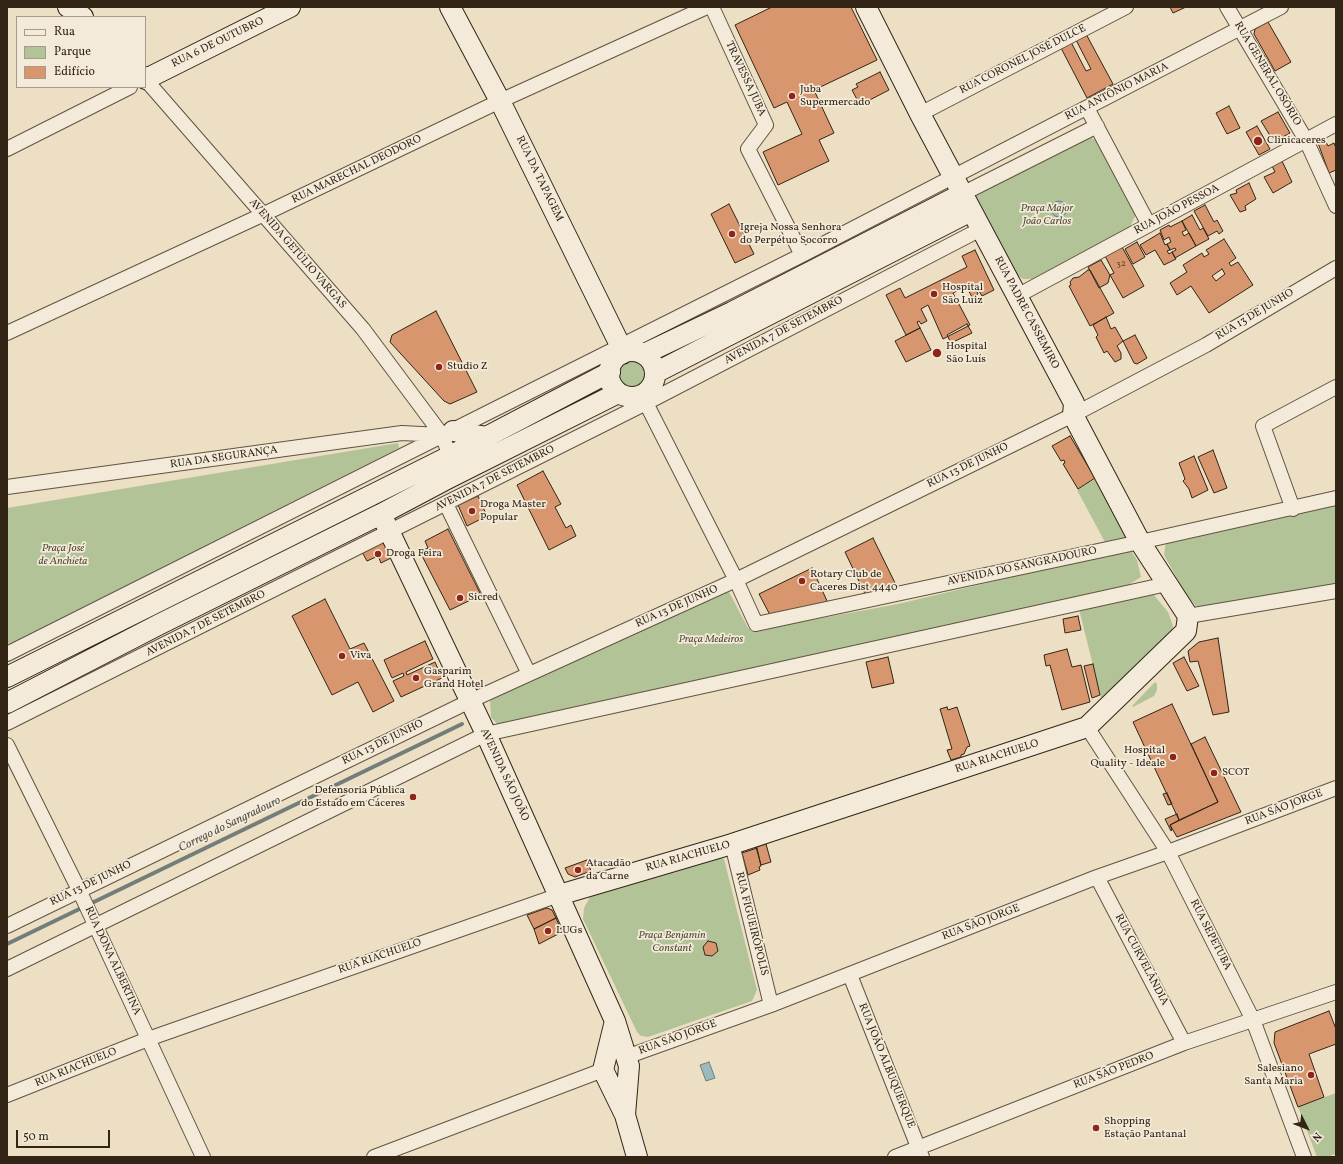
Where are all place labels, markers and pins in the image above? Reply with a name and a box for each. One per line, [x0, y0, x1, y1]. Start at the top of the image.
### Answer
place label: Juba Supermercado [800, 83, 870, 109]
marker: Juba Supermercado [787, 91, 797, 101]
place label: Clinicaceres [1267, 134, 1326, 148]
marker: Clinicaceres [1252, 135, 1264, 147]
place label: Igreja Nossa Senhora do Perpétuo Socorro [740, 221, 842, 247]
marker: Igreja Nossa Senhora do Perpétuo Socorro [727, 229, 737, 239]
place label: Hospital São Luiz [942, 281, 983, 307]
marker: Hospital São Luiz [929, 289, 939, 299]
place label: Hospital São Luís [946, 340, 987, 366]
marker: Hospital São Luís [931, 347, 943, 359]
place label: Studio Z [447, 360, 488, 374]
marker: Studio Z [434, 362, 444, 372]
place label: Droga Master Popular [480, 498, 546, 524]
marker: Droga Master Popular [467, 506, 477, 516]
place label: Droga Feira [386, 547, 442, 561]
marker: Droga Feira [373, 549, 383, 559]
place label: Rotary Club de Caceres Dist 4440 [810, 568, 898, 594]
marker: Rotary Club de Caceres Dist 4440 [797, 576, 807, 586]
place label: Sicred [468, 591, 498, 605]
marker: Sicred [455, 593, 465, 603]
place label: Viva [350, 649, 372, 663]
marker: Viva [337, 651, 347, 661]
place label: Gasparim Grand Hotel [424, 665, 483, 691]
marker: Gasparim Grand Hotel [411, 673, 421, 683]
place label: Hospital Quality - Ideale [1091, 744, 1165, 770]
marker: Hospital Quality - Ideale [1168, 752, 1178, 762]
place label: SCOT [1222, 766, 1249, 780]
marker: SCOT [1209, 768, 1219, 778]
place label: Defensoria Pública do Estado em Cáceres [301, 784, 405, 810]
marker: Defensoria Pública do Estado em Cáceres [408, 792, 418, 802]
place label: Atacadão da Carne [586, 857, 631, 883]
marker: Atacadão da Carne [573, 865, 583, 875]
place label: LUGs [556, 924, 582, 938]
marker: LUGs [543, 926, 553, 936]
place label: Salesiano Santa Maria [1244, 1062, 1303, 1088]
marker: Salesiano Santa Maria [1306, 1070, 1316, 1080]
place label: Shopping Estação Pantanal [1104, 1115, 1186, 1141]
marker: Shopping Estação Pantanal [1091, 1123, 1101, 1133]

